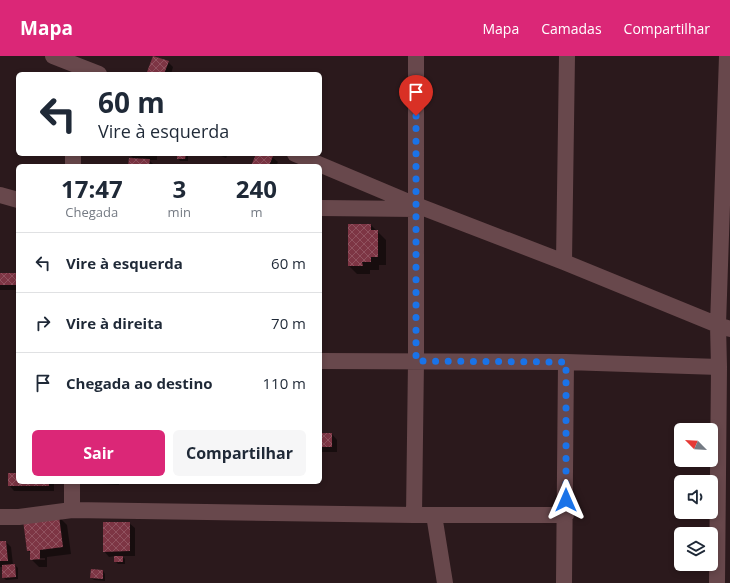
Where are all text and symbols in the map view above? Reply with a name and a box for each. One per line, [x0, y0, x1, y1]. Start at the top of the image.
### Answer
text: Mapa [20, 15, 73, 41]
text: Mapa [483, 19, 519, 38]
text: Camadas [541, 19, 602, 38]
text: Compartilhar [624, 19, 710, 38]
pin [399, 75, 433, 116]
icon: arrive [405, 81, 427, 103]
text: 60 m [98, 83, 165, 121]
icon: left [32, 88, 84, 140]
text: Vire à esquerda [98, 119, 229, 143]
text: 17:47 [61, 172, 123, 205]
text: 3 [172, 172, 186, 205]
text: 240 [236, 172, 277, 205]
text: Chegada [65, 203, 118, 221]
text: min [168, 203, 191, 221]
text: m [250, 203, 262, 221]
icon: left [32, 252, 54, 274]
text: Vire à esquerda [66, 253, 183, 273]
text: 60 m [271, 253, 306, 273]
icon: right [32, 312, 54, 334]
text: Vire à direita [66, 313, 163, 333]
text: 70 m [271, 313, 306, 333]
icon: arrive [32, 372, 54, 394]
text: Chegada ao destino [66, 373, 213, 393]
text: 110 m [262, 373, 306, 393]
north arrow [674, 423, 718, 467]
map controls [674, 423, 718, 571]
button: Sair [32, 430, 165, 476]
button: Compartilhar [173, 430, 306, 476]
button: sound [674, 475, 718, 519]
position arrow [545, 479, 587, 521]
button: layers [674, 527, 718, 571]

